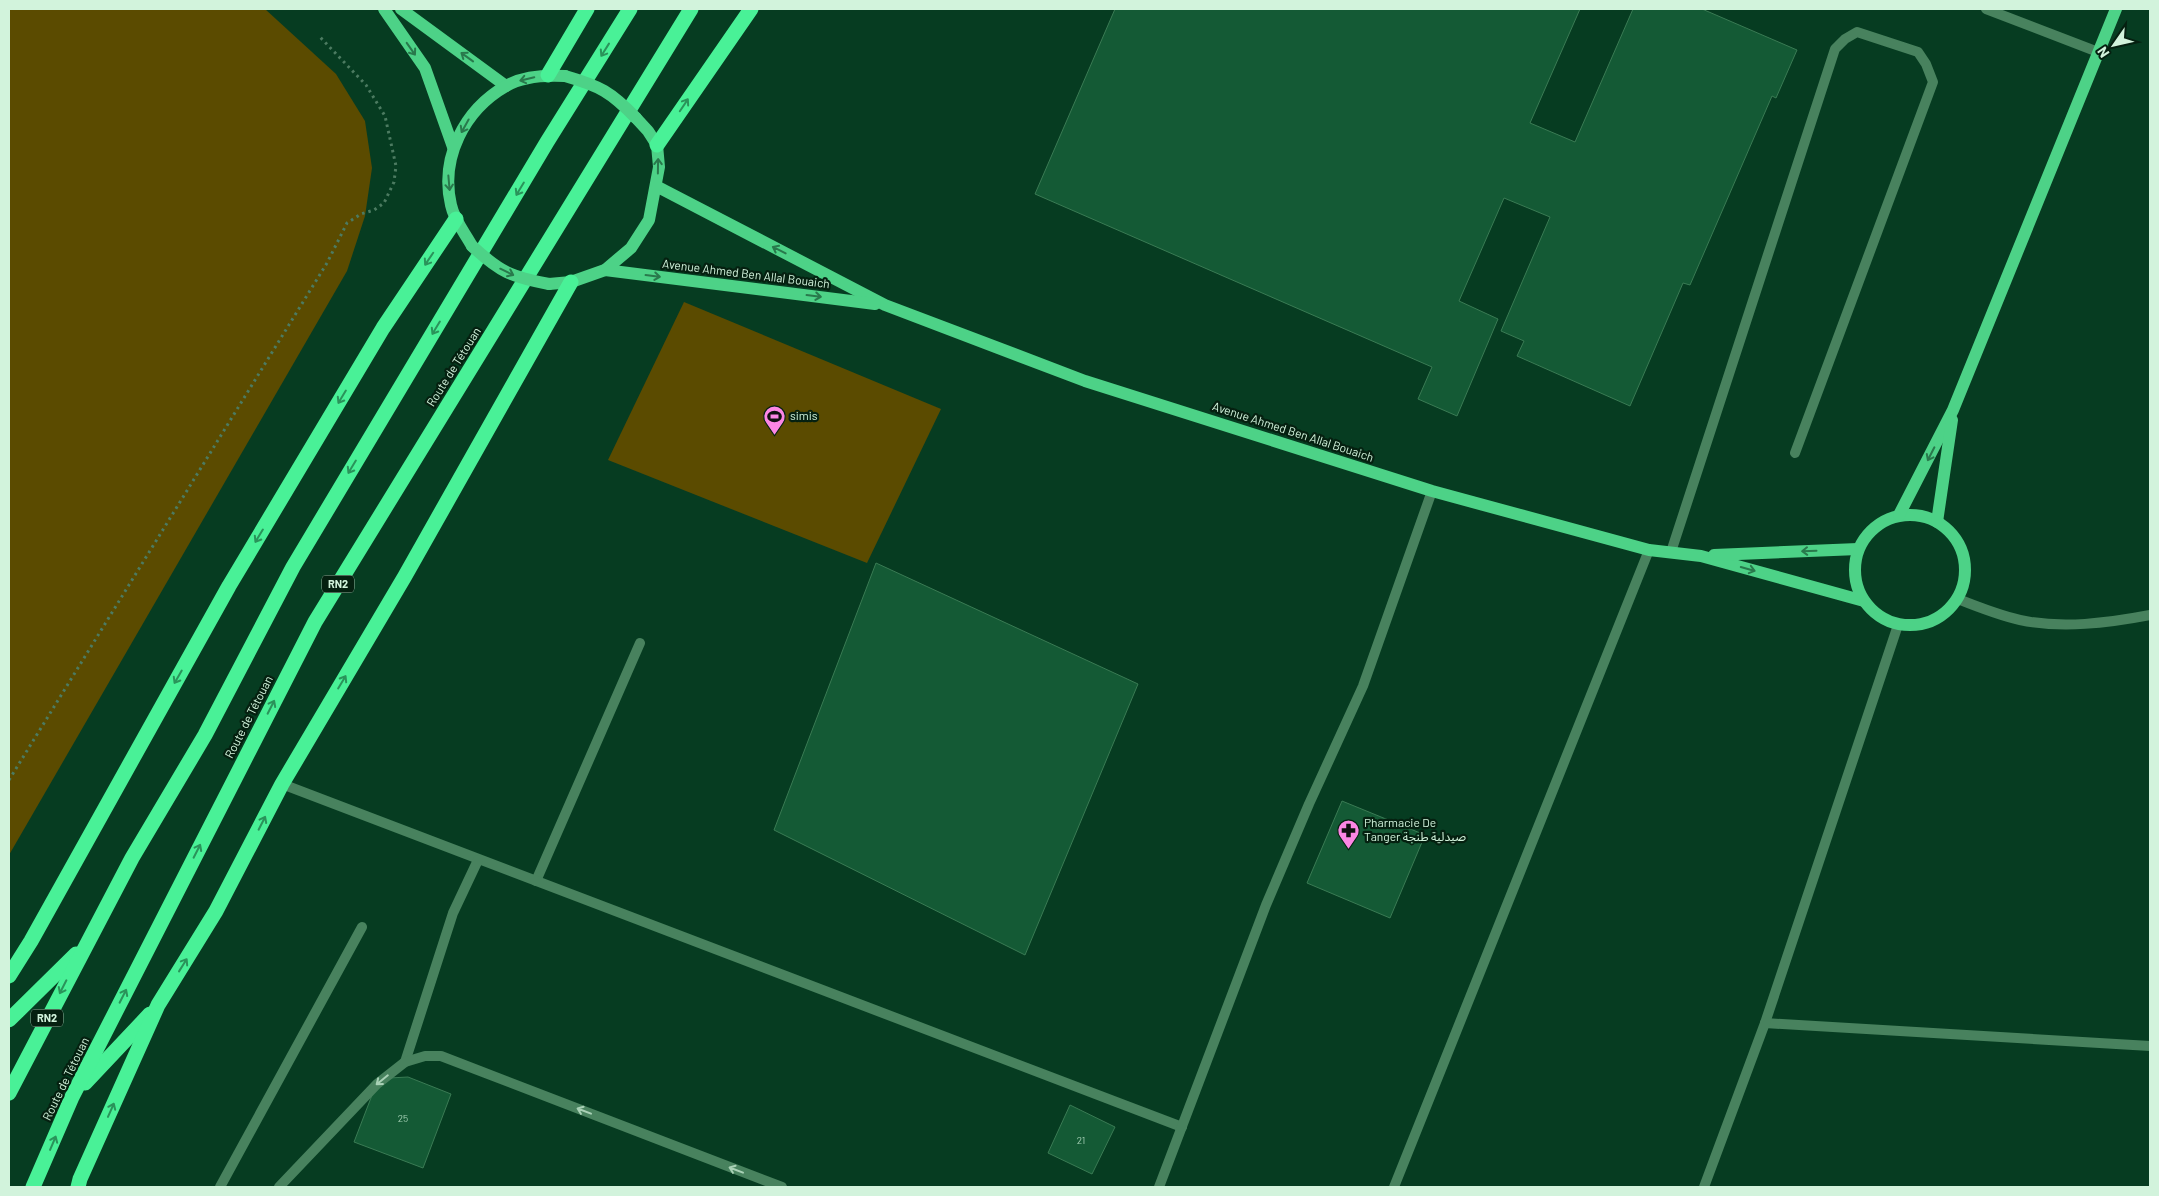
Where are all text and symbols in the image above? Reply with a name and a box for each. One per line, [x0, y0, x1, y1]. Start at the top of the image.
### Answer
north arrow [2089, 20, 2139, 70]
one-way arrow [406, 42, 416, 56]
one-way arrow [599, 43, 609, 57]
text: N [2093, 44, 2112, 61]
one-way arrow [460, 52, 474, 62]
one-way arrow [519, 75, 535, 84]
one-way arrow [679, 98, 689, 112]
one-way arrow [460, 119, 470, 134]
one-way arrow [653, 158, 663, 174]
one-way arrow [444, 175, 454, 191]
one-way arrow [514, 181, 524, 195]
one-way arrow [772, 245, 787, 255]
one-way arrow [424, 252, 434, 266]
street label: Avenue Ahmed Ben Allal Bouaich [662, 256, 831, 290]
one-way arrow [499, 267, 514, 277]
one-way arrow [645, 271, 661, 281]
one-way arrow [806, 291, 822, 301]
one-way arrow [430, 320, 440, 334]
street label: Route de Tétouan [423, 324, 483, 409]
one-way arrow [337, 389, 347, 403]
street label: Avenue Ahmed Ben Allal Bouaich [1211, 398, 1376, 464]
sports icon: simis [762, 404, 786, 435]
place label: simis [790, 408, 818, 422]
one-way arrow [1926, 446, 1936, 461]
one-way arrow [347, 460, 357, 474]
one-way arrow [254, 529, 264, 543]
one-way arrow [1801, 547, 1817, 556]
one-way arrow [1740, 565, 1756, 574]
road number: RN2 [322, 576, 354, 592]
one-way arrow [172, 669, 182, 684]
street label: Route de Tétouan [221, 673, 275, 760]
one-way arrow [338, 675, 348, 689]
one-way arrow [267, 700, 276, 715]
place label: Pharmacie De Tanger صيدلية طنجة [1364, 815, 1466, 844]
one-way arrow [258, 816, 267, 831]
pharmacy icon: Pharmacie De Tanger صيدلية طنجة [1336, 818, 1360, 849]
one-way arrow [193, 844, 202, 859]
one-way arrow [178, 958, 188, 972]
one-way arrow [58, 980, 68, 995]
one-way arrow [119, 989, 128, 1004]
road number: RN2 [31, 1010, 63, 1026]
street label: Route de Tétouan [39, 1035, 91, 1122]
one-way arrow [376, 1074, 389, 1086]
one-way arrow [107, 1103, 116, 1118]
one-way arrow [577, 1106, 593, 1115]
house number: 25 [398, 1112, 408, 1124]
house number: 21 [1077, 1134, 1085, 1146]
one-way arrow [49, 1135, 58, 1150]
one-way arrow [729, 1165, 744, 1174]

